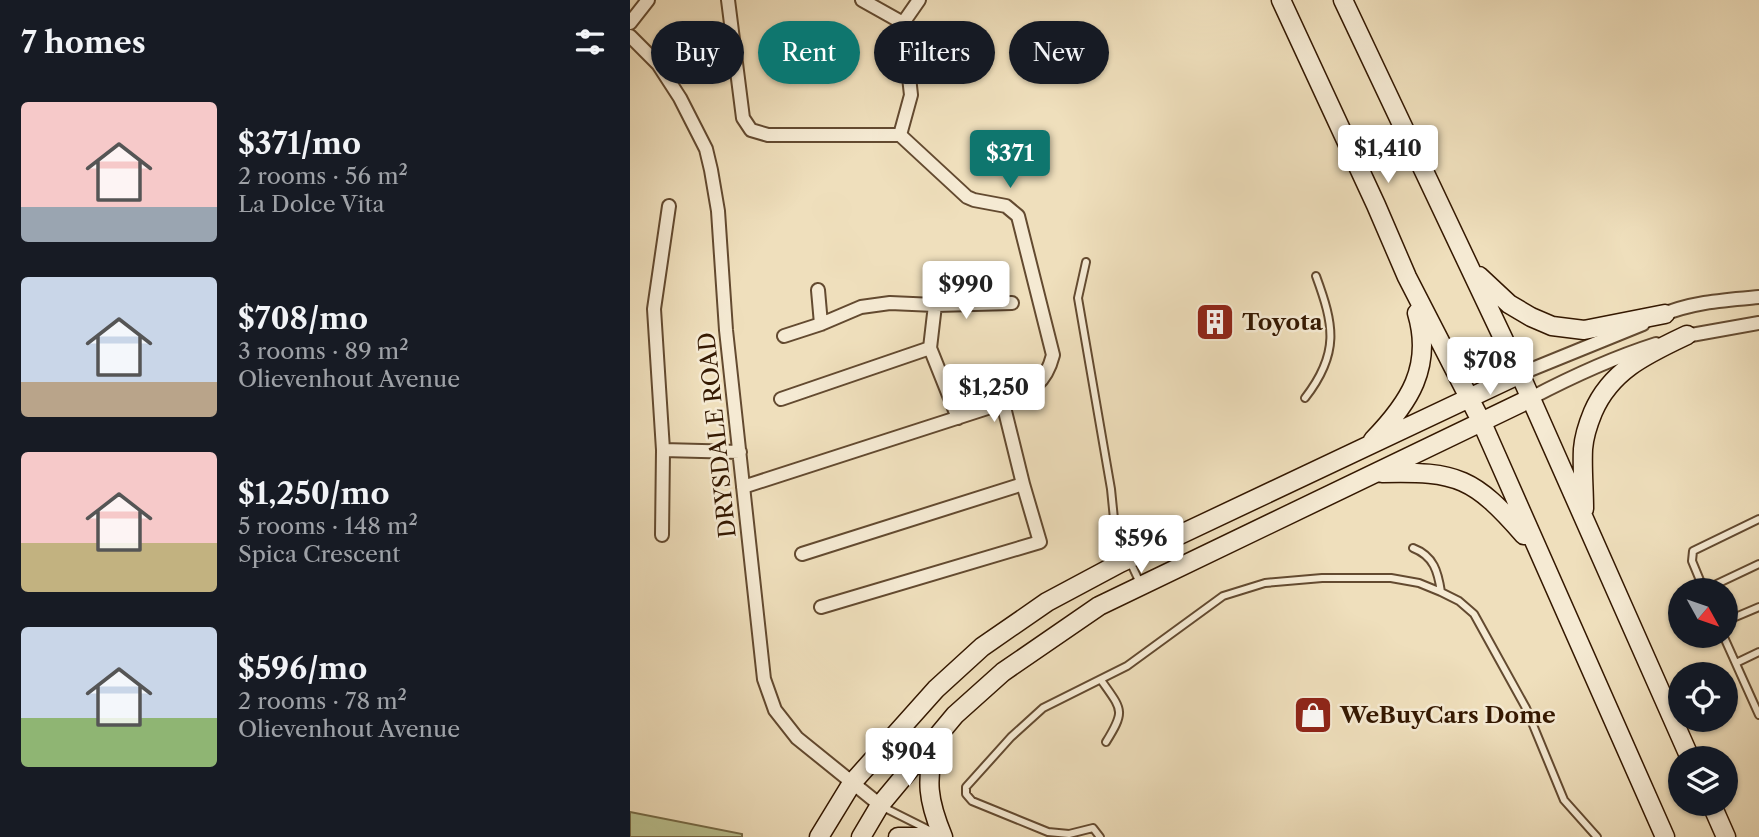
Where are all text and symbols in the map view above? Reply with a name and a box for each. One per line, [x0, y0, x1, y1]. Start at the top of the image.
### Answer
chip: Buy [651, 21, 744, 84]
chip: Rent [758, 21, 860, 84]
chip: Filters [874, 21, 995, 84]
chip: New [1009, 21, 1109, 84]
icon: filters [571, 23, 609, 61]
text: 7 homes [21, 24, 146, 61]
text: $371/mo [238, 125, 361, 162]
pin: $1,410 [1331, 125, 1445, 185]
icon: home [77, 130, 161, 214]
pin: $371 [969, 130, 1051, 190]
text: $1,410 [1354, 134, 1422, 162]
text: $371 [986, 139, 1034, 167]
text: 2 rooms · 56 m² [238, 162, 408, 190]
text: La Dolce Vita [238, 190, 385, 218]
pin: $990 [925, 262, 1007, 321]
text: $990 [939, 270, 993, 298]
text: $708/mo [238, 300, 368, 337]
building icon: Toyota [1194, 301, 1236, 343]
icon: home [77, 305, 161, 389]
place label: Toyota [1242, 308, 1323, 336]
street label: DRYSDALE ROAD [692, 331, 742, 539]
text: 3 rooms · 89 m² [238, 337, 409, 365]
pin: $708 [1449, 338, 1531, 397]
text: $708 [1463, 346, 1517, 374]
pin: $1,250 [937, 364, 1051, 424]
text: Olievenhout Avenue [238, 365, 460, 393]
text: $1,250 [959, 373, 1029, 401]
text: $1,250/mo [238, 475, 390, 512]
icon: home [77, 480, 161, 564]
text: 5 rooms · 148 m² [238, 512, 418, 540]
pin: $596 [1100, 516, 1182, 575]
text: $596 [1114, 524, 1168, 552]
text: Spica Crescent [238, 540, 400, 568]
north arrow [1668, 578, 1738, 648]
map controls [1668, 578, 1738, 816]
text: $596/mo [238, 650, 367, 687]
icon: home [77, 655, 161, 739]
button: locate [1668, 662, 1738, 732]
text: 2 rooms · 78 m² [238, 687, 407, 715]
shop icon: WeBuyCars Dome [1292, 694, 1334, 736]
place label: WeBuyCars Dome [1339, 701, 1556, 729]
text: Olievenhout Avenue [238, 715, 460, 743]
pin: $904 [868, 728, 950, 788]
text: $904 [882, 737, 936, 765]
button: layers [1668, 746, 1738, 816]

